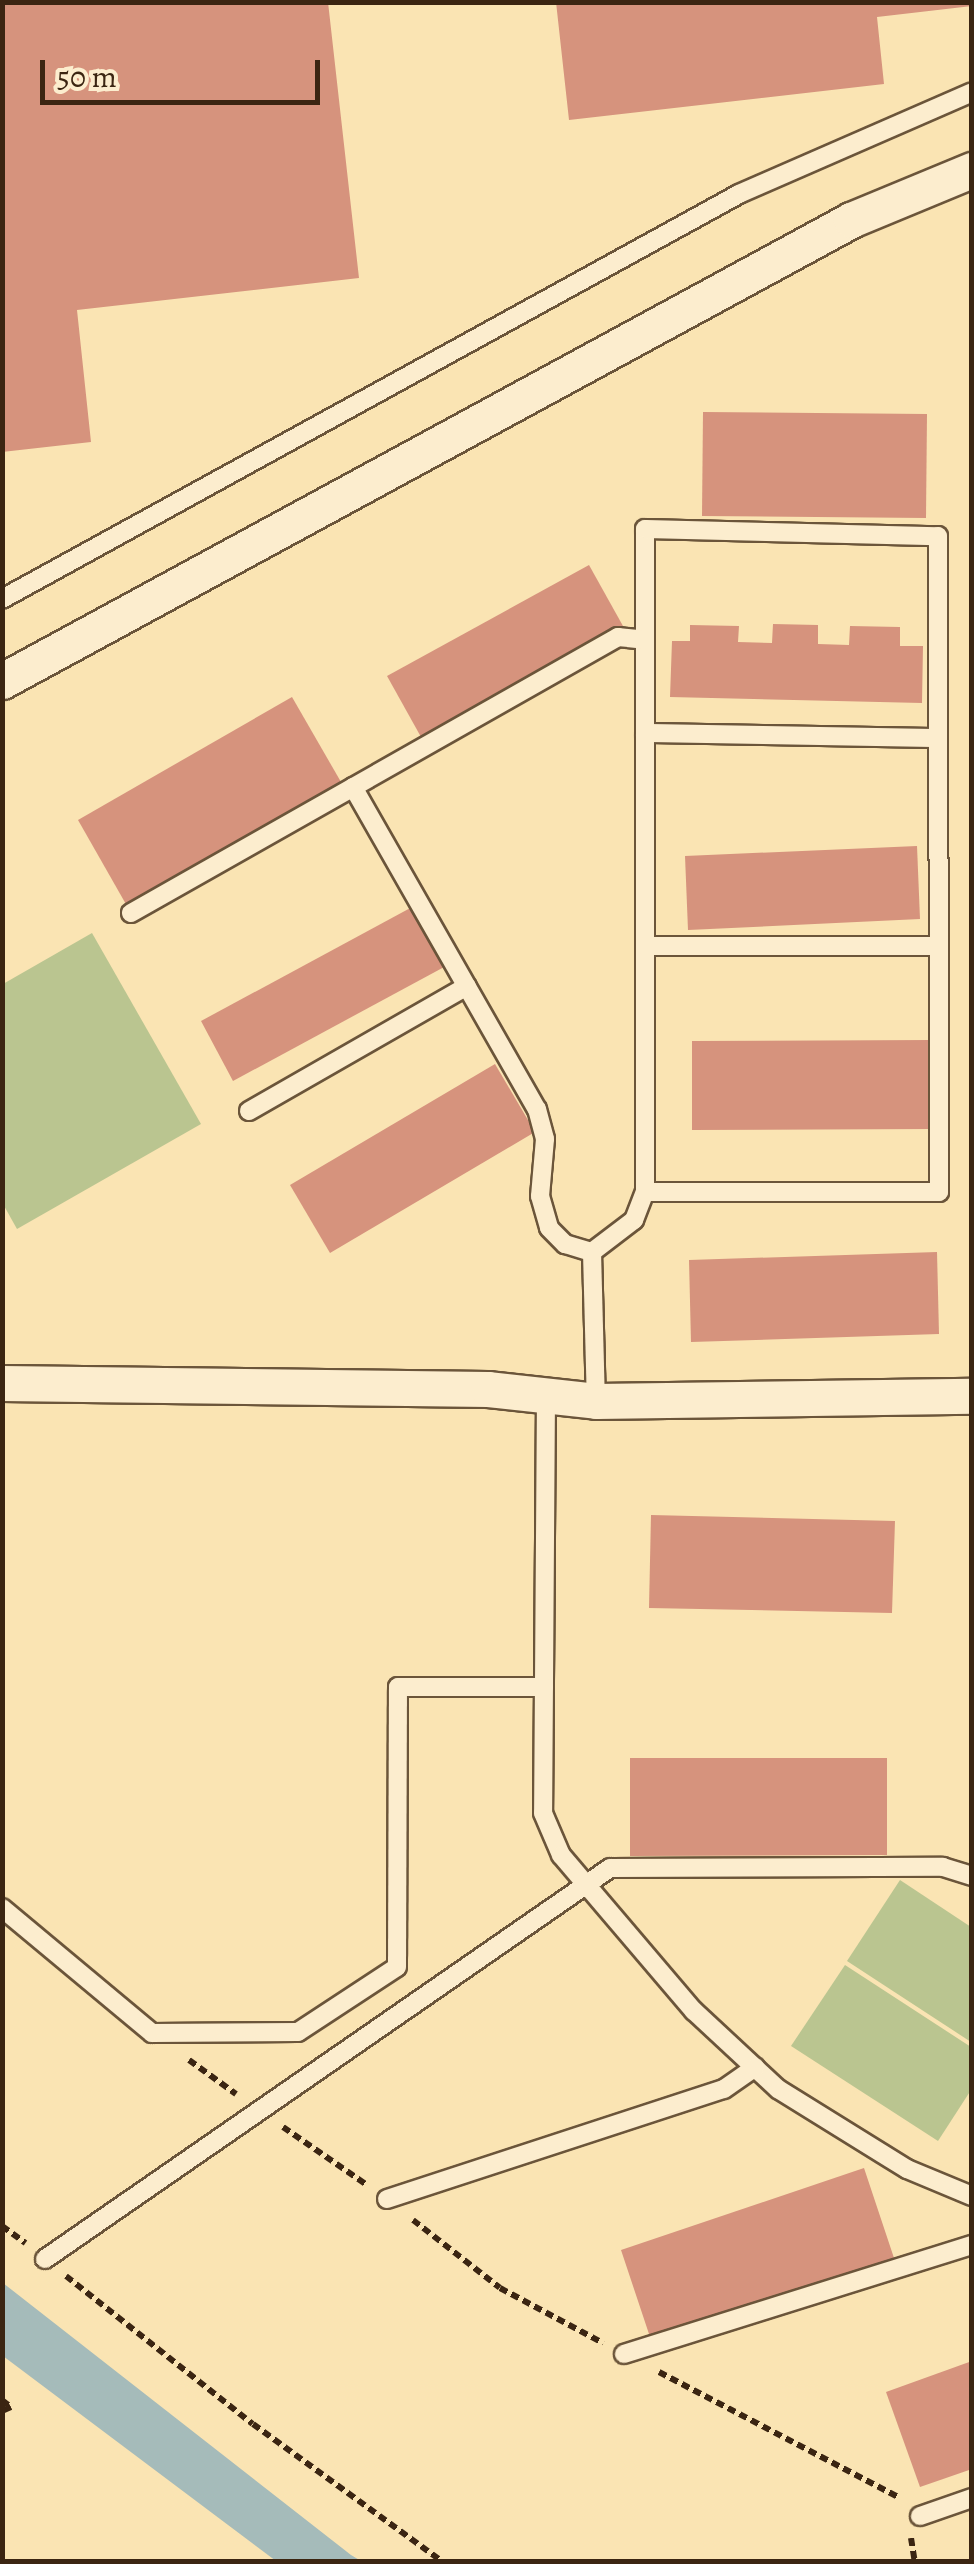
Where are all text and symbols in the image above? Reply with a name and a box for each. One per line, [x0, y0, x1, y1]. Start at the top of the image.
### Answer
scale bar [45, 40, 325, 102]
text: 50 m [57, 57, 117, 97]

